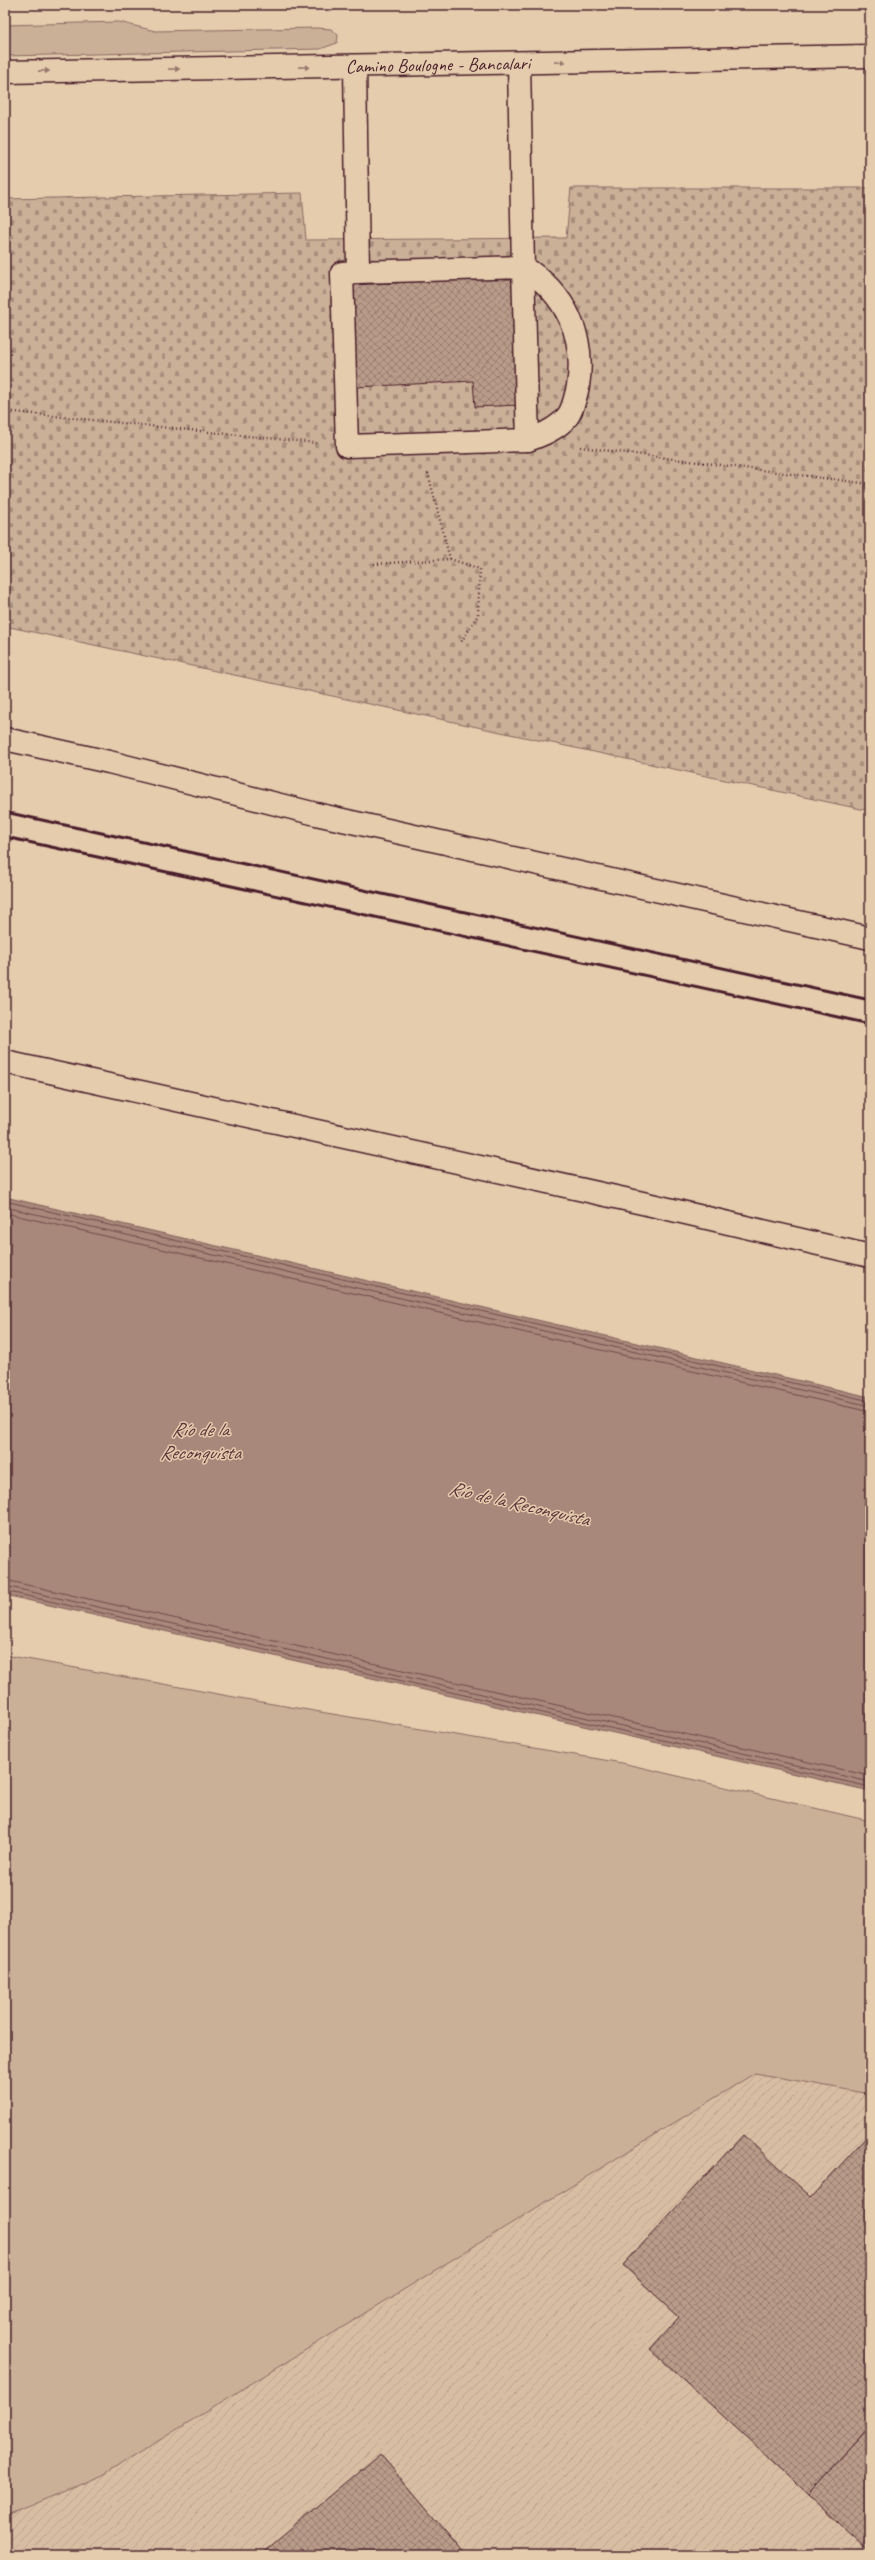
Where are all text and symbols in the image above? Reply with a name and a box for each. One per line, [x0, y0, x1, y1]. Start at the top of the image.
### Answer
street label: Camino Boulogne - Bancalari [346, 51, 533, 79]
one-way arrow [554, 59, 567, 65]
one-way arrow [298, 63, 310, 70]
one-way arrow [168, 66, 181, 72]
one-way arrow [38, 68, 51, 74]
water label: Río de la Reconquista [160, 1417, 242, 1465]
water label: Río de la Reconquista [447, 1475, 593, 1532]

